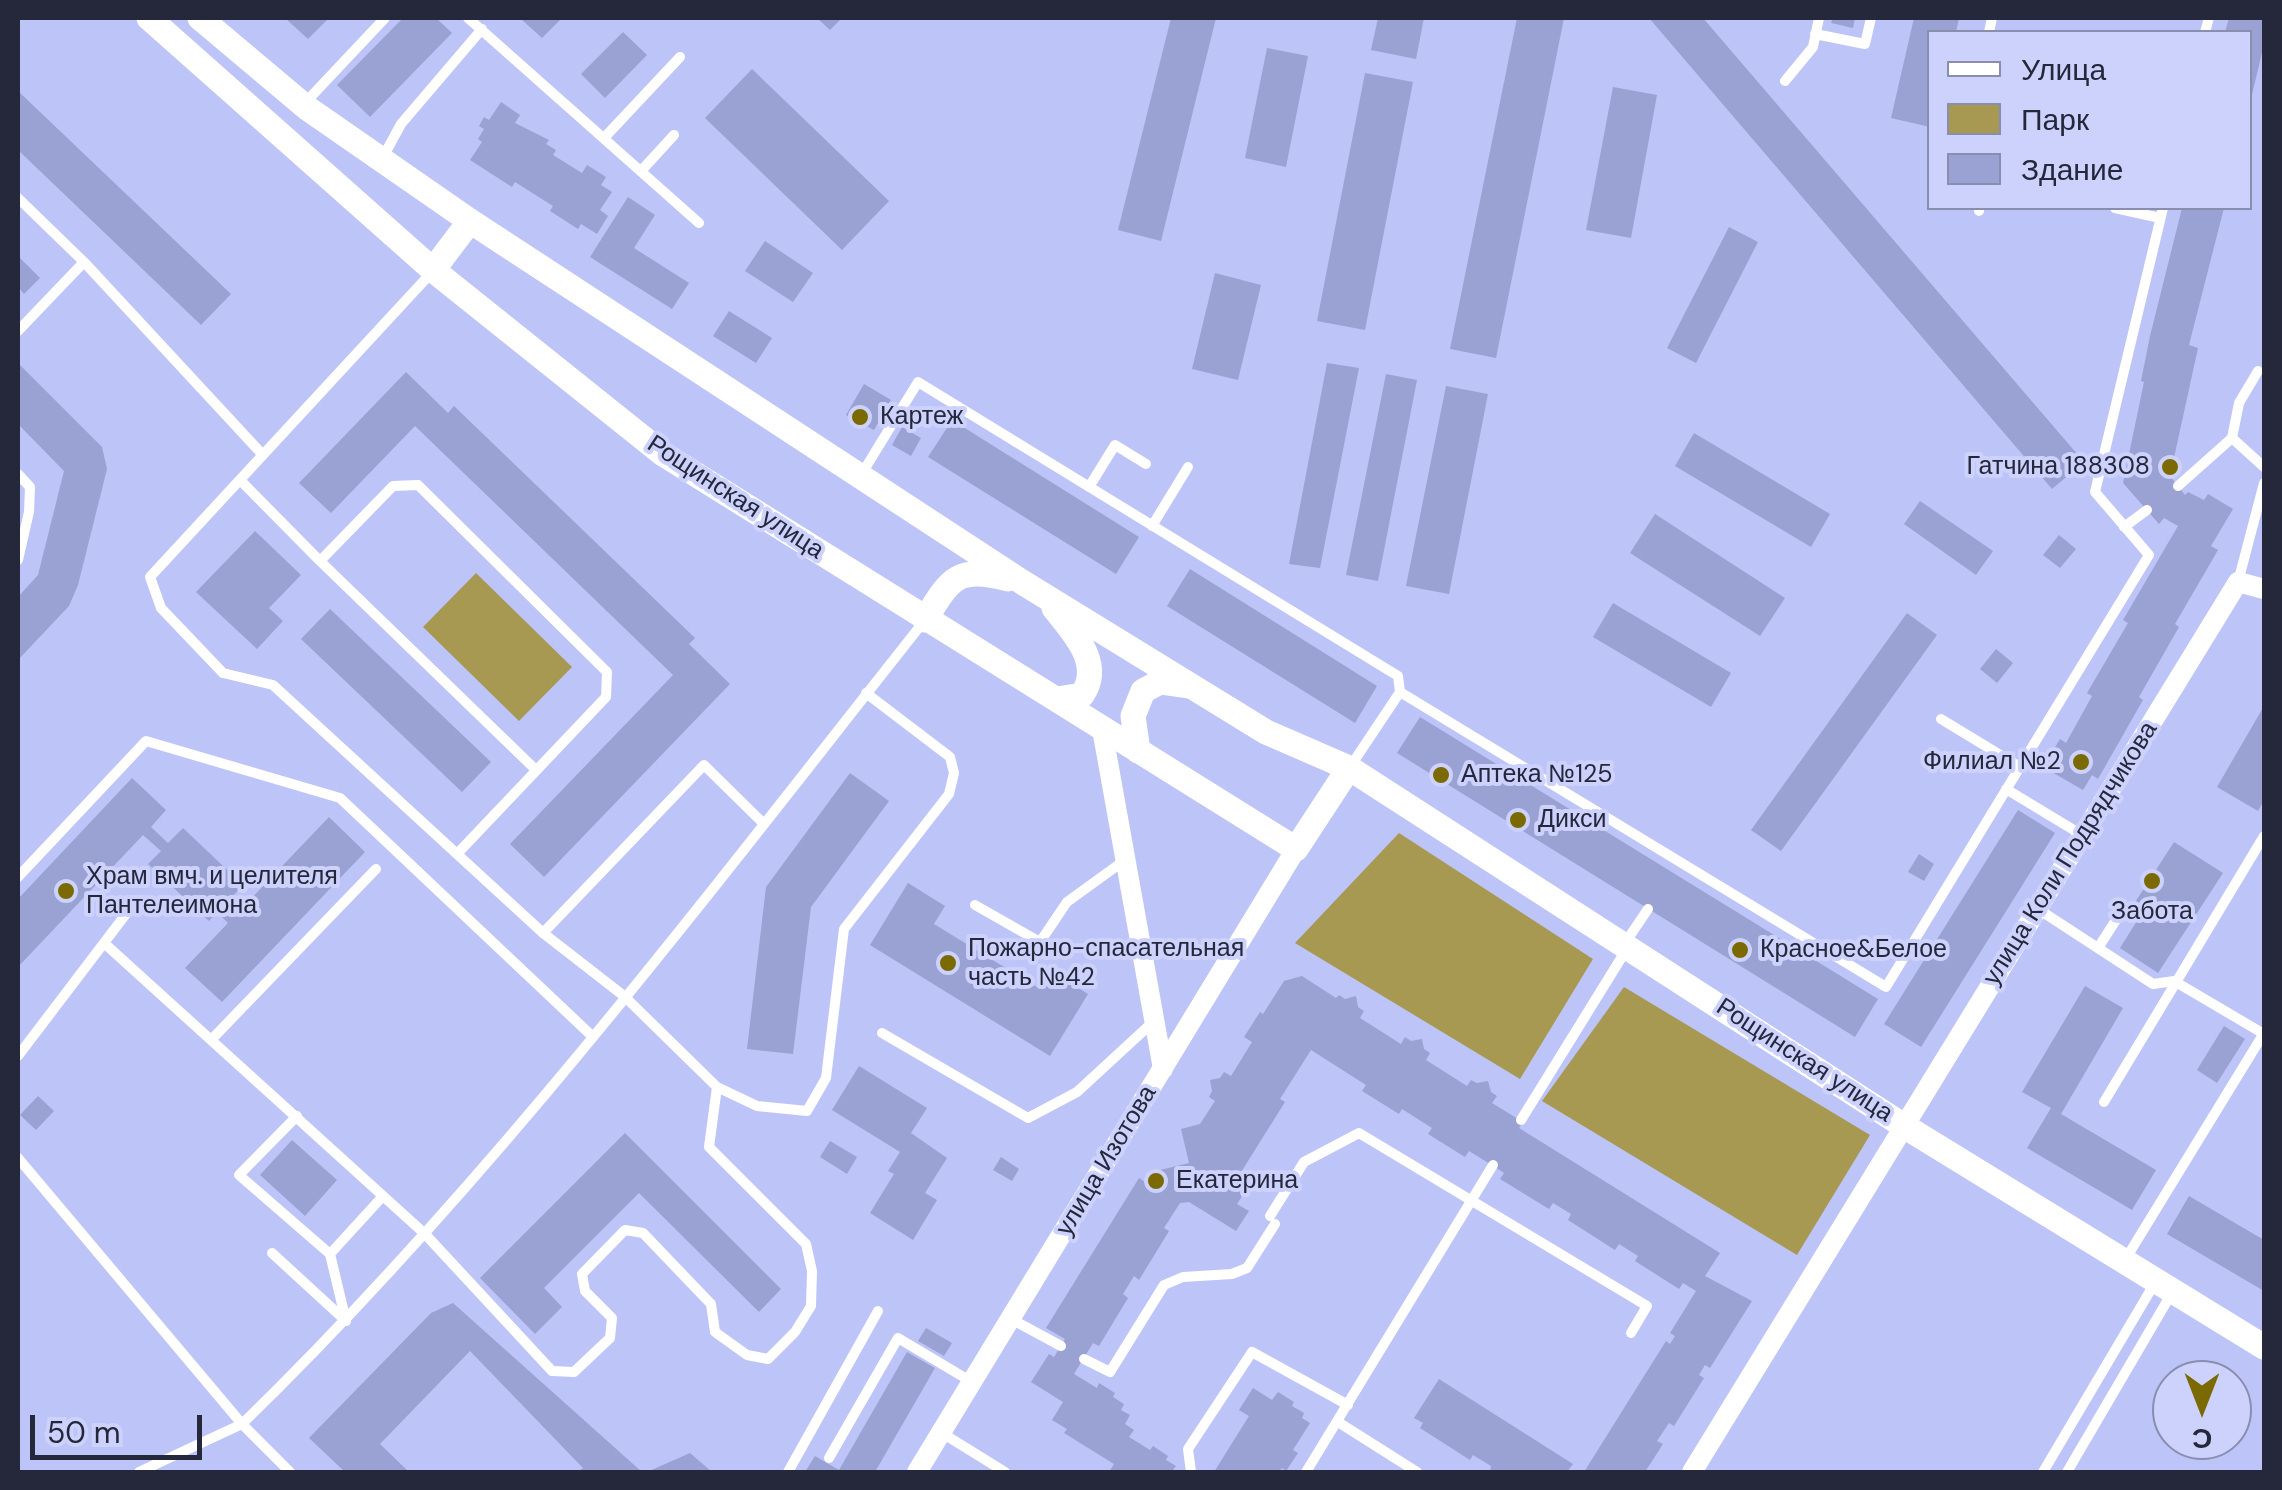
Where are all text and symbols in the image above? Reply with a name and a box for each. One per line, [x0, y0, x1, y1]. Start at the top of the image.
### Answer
legend [1927, 30, 2252, 210]
text: Улица [2021, 50, 2106, 89]
text: Парк [2021, 100, 2089, 139]
text: Здание [2021, 150, 2123, 189]
place label: Картеж [880, 402, 963, 432]
marker: Картеж [849, 406, 871, 428]
street label: Рощинская улица [641, 430, 829, 566]
place label: Гатчина 188308 [1966, 452, 2150, 482]
marker: Гатчина 188308 [2159, 456, 2181, 478]
street label: улица Коли Подрядчикова [1977, 717, 2165, 991]
place label: Филиал №2 [1923, 747, 2061, 777]
marker: Филиал №2 [2070, 751, 2092, 773]
place label: Аптека №125 [1461, 760, 1613, 790]
marker: Аптека №125 [1430, 764, 1452, 786]
place label: Дикси [1538, 805, 1607, 835]
marker: Дикси [1507, 809, 1529, 831]
place label: Храм вмч. и целителя Пантелеимона [86, 862, 338, 921]
marker: Забота [2141, 870, 2163, 892]
marker: Храм вмч. и целителя Пантелеимона [55, 880, 77, 902]
place label: Забота [2111, 897, 2193, 927]
place label: Пожарно-спасательная часть №42 [968, 934, 1244, 993]
place label: Красное&Белое [1760, 935, 1947, 965]
marker: Красное&Белое [1729, 939, 1751, 961]
marker: Пожарно-спасательная часть №42 [937, 952, 959, 974]
street label: Рощинская улица [1710, 993, 1898, 1129]
street label: улица Изотова [1050, 1080, 1164, 1242]
place label: Екатерина [1176, 1166, 1298, 1196]
marker: Екатерина [1145, 1170, 1167, 1192]
north arrow [2152, 1360, 2252, 1460]
scale bar [35, 1395, 208, 1457]
text: 50 m [47, 1413, 121, 1452]
text: С [2192, 1420, 2212, 1457]

